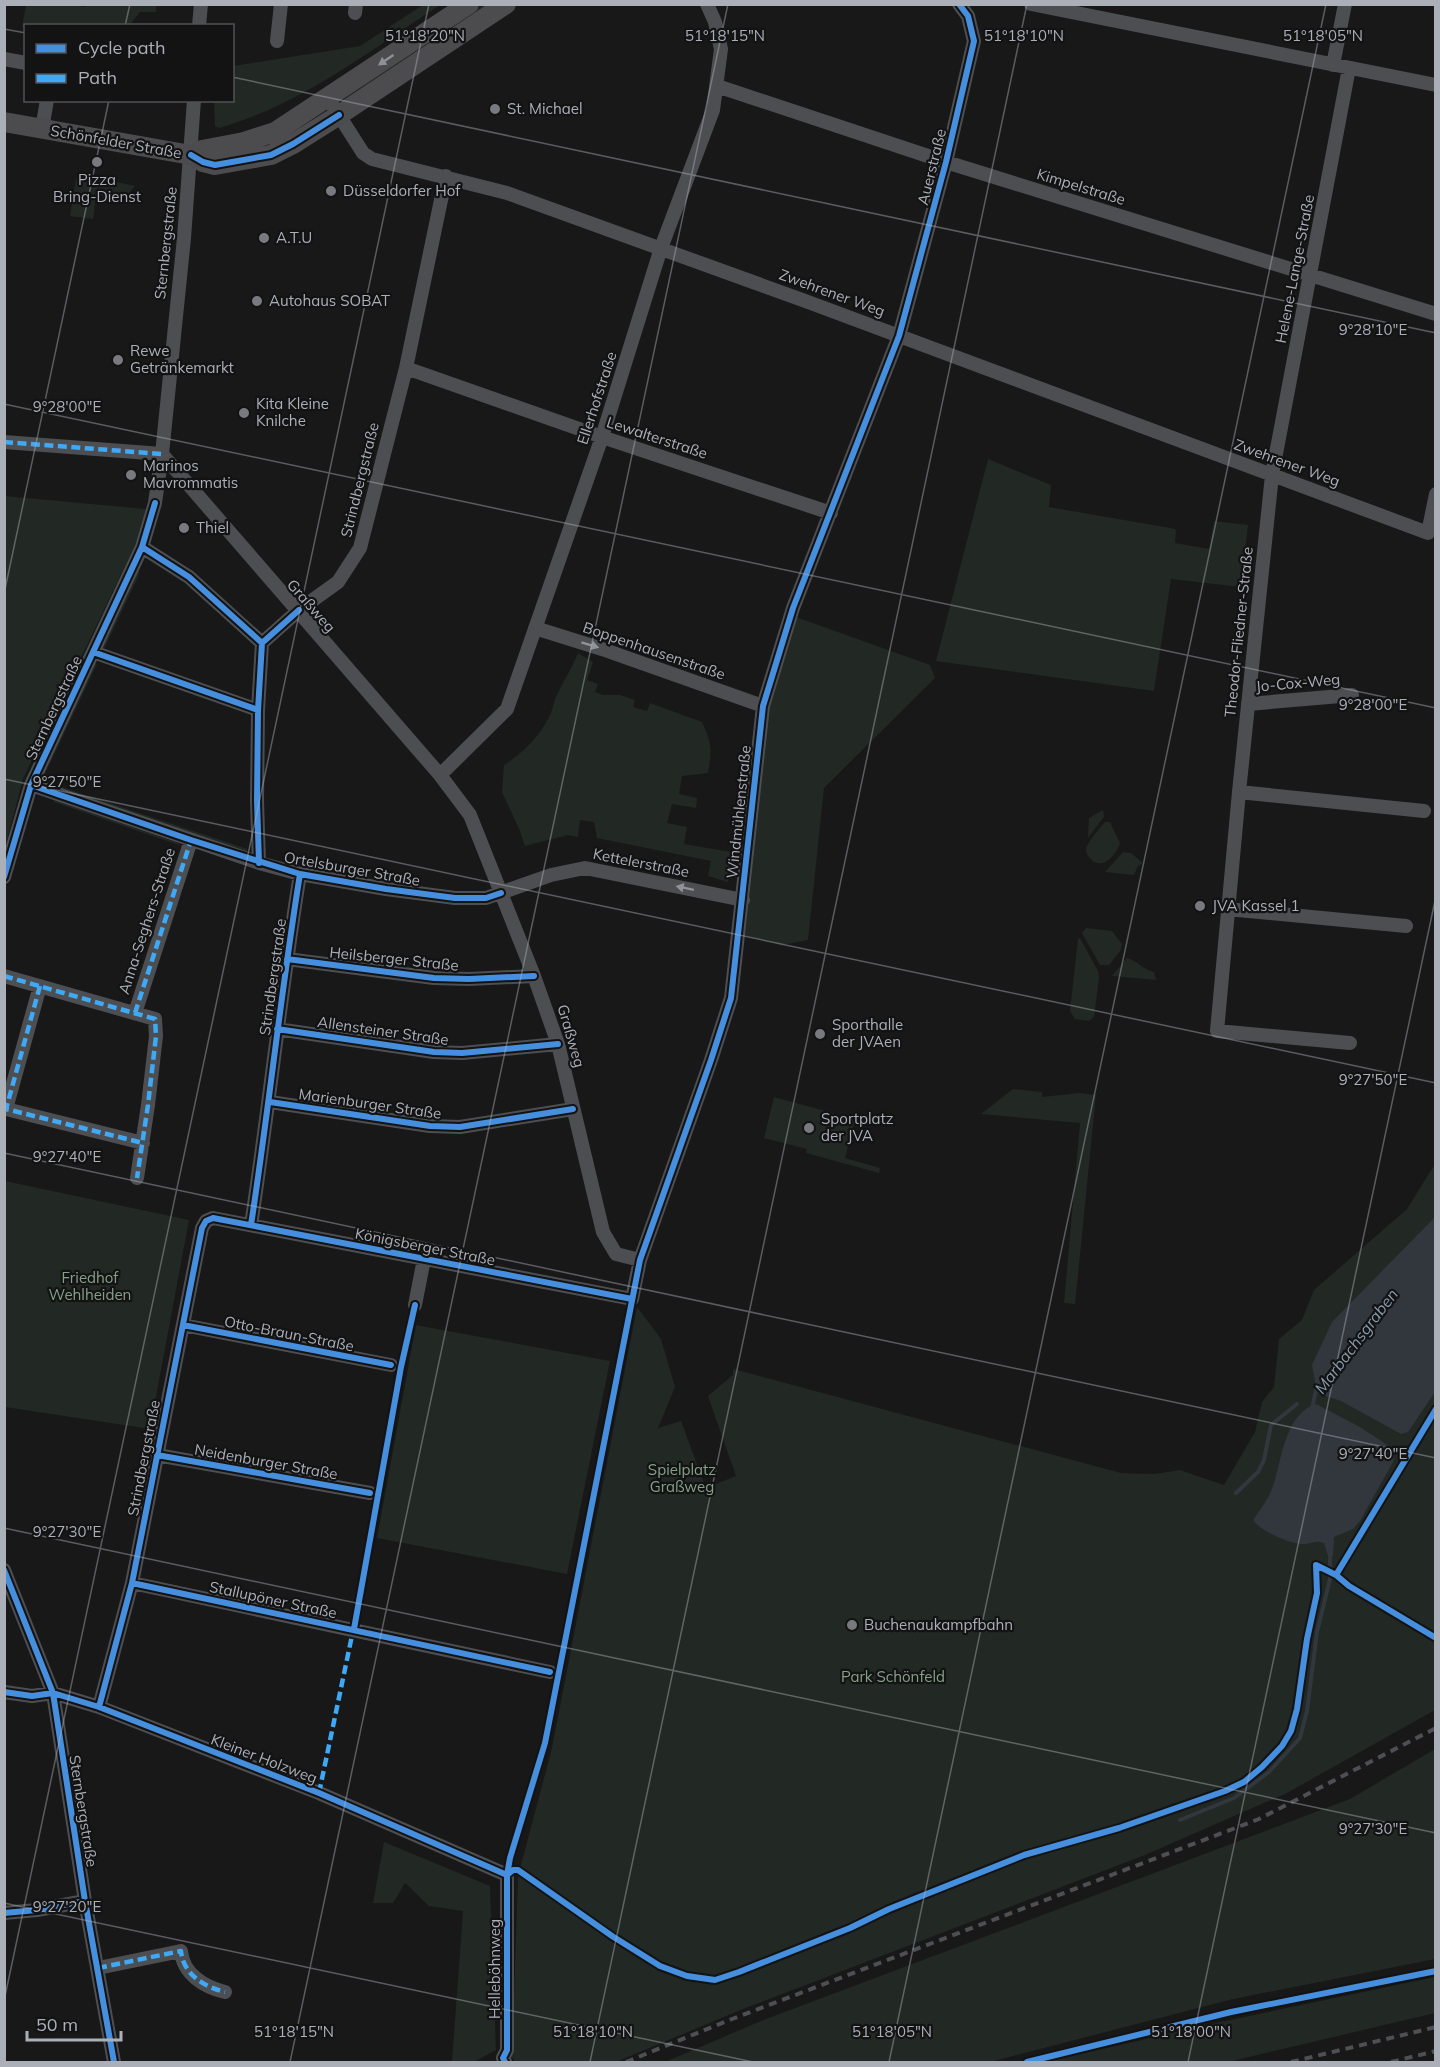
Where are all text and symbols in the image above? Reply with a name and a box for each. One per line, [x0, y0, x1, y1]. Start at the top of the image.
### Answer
legend [24, 24, 234, 102]
text: 51°18'20"N [385, 26, 465, 45]
text: 51°18'15"N [685, 26, 765, 45]
text: 51°18'10"N [984, 26, 1064, 45]
text: 51°18'05"N [1283, 26, 1363, 45]
text: Cycle path [78, 36, 165, 59]
one-way arrow [378, 54, 394, 66]
text: Path [78, 66, 117, 89]
place label: St. Michael [507, 99, 583, 118]
marker: St. Michael [488, 102, 502, 116]
street label: Schönfelder Straße [49, 121, 183, 162]
street label: Auerstraße [913, 127, 950, 207]
marker: Pizza Bring-Dienst [90, 155, 104, 169]
street label: Kimpelstraße [1035, 164, 1128, 209]
place label: Pizza Bring-Dienst [53, 170, 141, 206]
place label: Düsseldorfer Hof [343, 181, 461, 200]
marker: Düsseldorfer Hof [324, 184, 338, 198]
street label: Sternbergstraße [150, 186, 181, 300]
street label: Helene-Lange-Straße [1271, 193, 1318, 345]
place label: A.T.U [276, 228, 312, 247]
marker: A.T.U [257, 231, 271, 245]
street label: Zwehrener Weg [777, 265, 888, 320]
place label: Autohaus SOBAT [269, 291, 390, 310]
marker: Autohaus SOBAT [250, 294, 264, 308]
text: 9°28'10"E [1339, 320, 1407, 339]
place label: Rewe Getränkemarkt [130, 341, 234, 377]
street label: Ellerhofstraße [573, 349, 620, 447]
marker: Rewe Getränkemarkt [111, 353, 125, 367]
place label: Kita Kleine Knilche [256, 394, 329, 430]
text: 9°28'00"E [33, 397, 101, 416]
marker: Kita Kleine Knilche [237, 406, 251, 420]
street label: Lewalterstraße [604, 412, 710, 463]
street label: Strindbergstraße [336, 421, 383, 539]
street label: Zwehrener Weg [1232, 435, 1343, 490]
place label: Marinos Mavrommatis [143, 456, 238, 492]
marker: Marinos Mavrommatis [124, 468, 138, 482]
place label: Thiel [196, 518, 229, 537]
marker: Thiel [177, 521, 191, 535]
street label: Theodor-Fliedner-Straße [1220, 546, 1257, 718]
street label: Graßweg [283, 575, 340, 636]
street label: Boppenhausenstraße [581, 617, 728, 684]
one-way arrow [582, 641, 600, 651]
street label: Sternbergstraße [21, 653, 86, 763]
street label: Jo-Cox-Weg [1255, 669, 1341, 696]
text: 9°28'00"E [1339, 695, 1407, 714]
street label: Windmühlenstraße [722, 744, 755, 879]
text: 9°27'50"E [33, 772, 101, 791]
street label: Kettelerstraße [591, 844, 691, 881]
street label: Anna-Seghers-Straße [114, 845, 179, 996]
street label: Ortelsburger Straße [283, 847, 422, 890]
one-way arrow [676, 883, 695, 892]
place label: JVA Kassel 1 [1212, 896, 1300, 915]
marker: JVA Kassel 1 [1193, 899, 1207, 913]
street label: Strindbergstraße [255, 917, 290, 1036]
street label: Heilsberger Straße [328, 942, 460, 975]
street label: Graßweg [553, 1002, 590, 1070]
street label: Allensteiner Straße [316, 1012, 450, 1049]
place label: Sporthalle der JVAen [832, 1015, 903, 1051]
marker: Sporthalle der JVAen [813, 1027, 827, 1041]
text: 9°27'50"E [1339, 1070, 1407, 1089]
street label: Marienburger Straße [297, 1084, 443, 1123]
place label: Sportplatz der JVA [821, 1109, 894, 1145]
marker: Sportplatz der JVA [802, 1121, 816, 1135]
text: 9°27'40"E [33, 1147, 101, 1166]
street label: Königsberger Straße [353, 1224, 497, 1269]
park label: Friedhof Wehlheiden [49, 1268, 131, 1304]
water label: Marbachsgraben [1310, 1285, 1402, 1397]
street label: Otto-Braun-Straße [223, 1312, 356, 1355]
street label: Strindbergstraße [123, 1398, 164, 1517]
street label: Neidenburger Straße [193, 1440, 339, 1483]
text: 9°27'40"E [1339, 1444, 1407, 1463]
park label: Spielplatz Graßweg [648, 1460, 716, 1496]
text: 9°27'30"E [33, 1522, 101, 1541]
street label: Stallupöner Straße [208, 1577, 339, 1622]
place label: Buchenaukampfbahn [864, 1615, 1013, 1634]
marker: Buchenaukampfbahn [845, 1618, 859, 1632]
park label: Park Schönfeld [841, 1667, 945, 1686]
street label: Kleiner Holzweg [208, 1729, 320, 1788]
street label: Sternbergstraße [65, 1754, 102, 1868]
text: 9°27'30"E [1339, 1819, 1407, 1838]
text: 9°27'20"E [33, 1897, 101, 1916]
street label: Helleböhnweg [485, 1919, 504, 2019]
scale bar [27, 2004, 122, 2042]
text: 50 m [36, 2013, 78, 2036]
text: 51°18'15"N [254, 2022, 334, 2041]
text: 51°18'10"N [553, 2022, 633, 2041]
text: 51°18'05"N [852, 2022, 932, 2041]
text: 51°18'00"N [1151, 2022, 1231, 2041]

